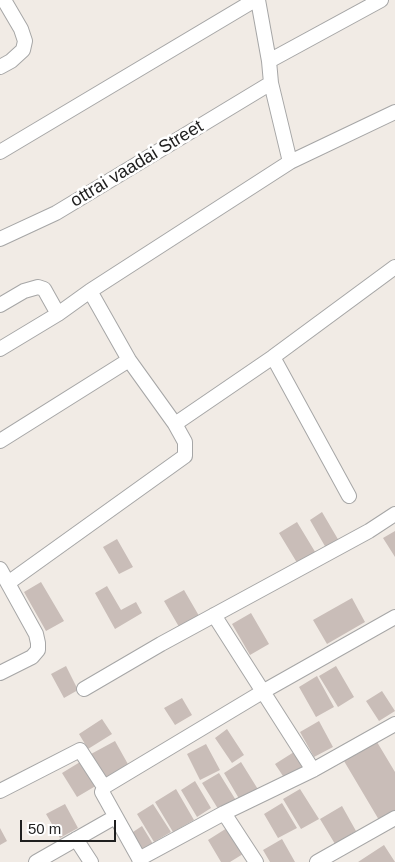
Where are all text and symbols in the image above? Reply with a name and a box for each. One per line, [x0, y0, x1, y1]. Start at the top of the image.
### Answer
street label: ottrai vaadai Street [67, 116, 207, 212]
scale bar [22, 810, 119, 842]
text: 50 m [28, 820, 61, 837]

